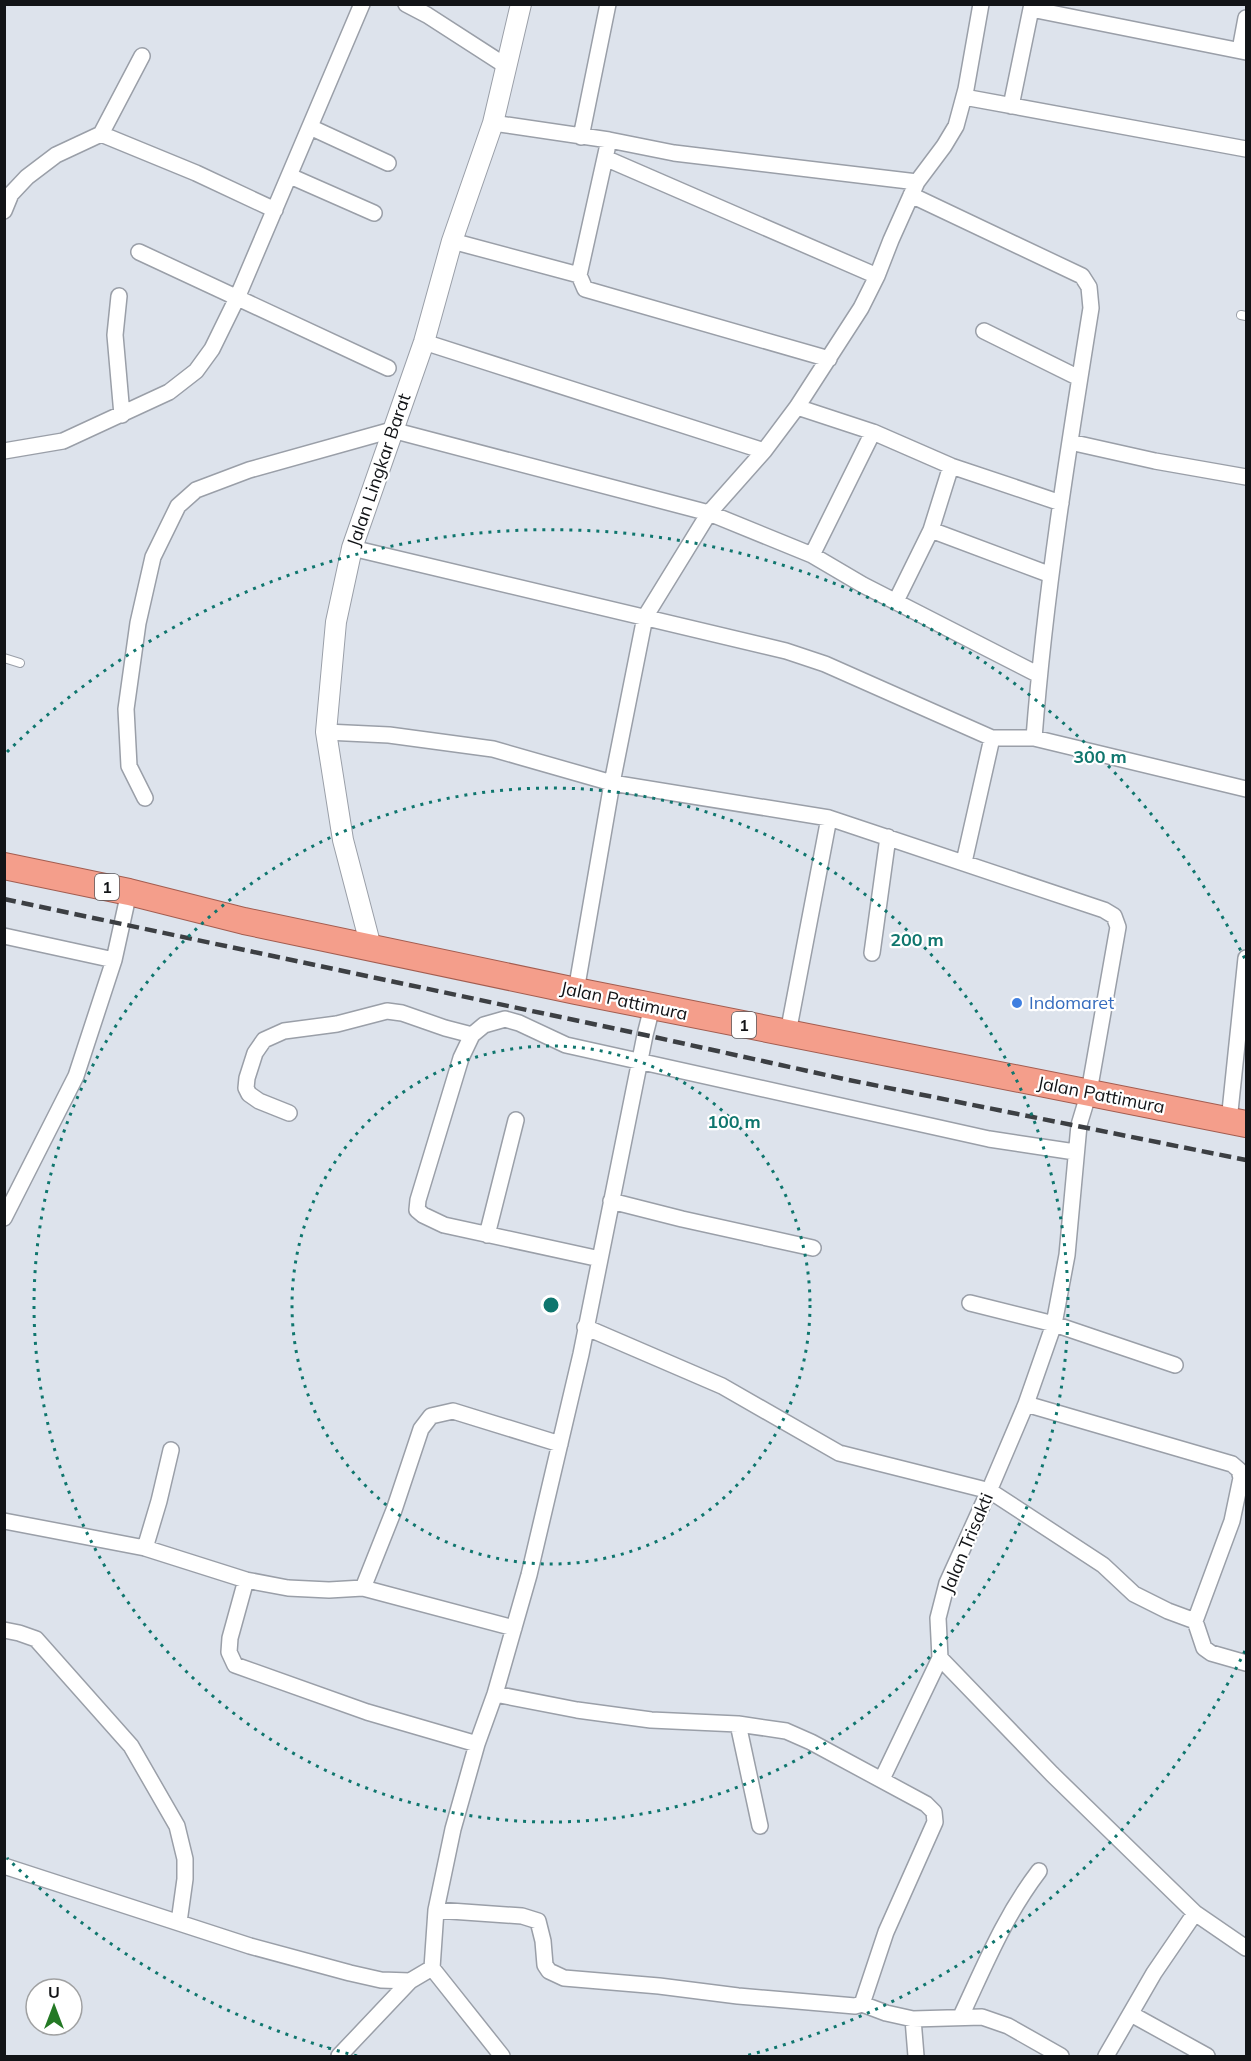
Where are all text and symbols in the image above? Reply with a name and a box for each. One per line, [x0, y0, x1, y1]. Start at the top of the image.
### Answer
street label: Jalan Lingkar Barat [342, 390, 416, 549]
text: 300 m [1073, 745, 1127, 768]
road number: 1 [95, 874, 119, 900]
text: 200 m [890, 928, 944, 951]
street label: Jalan Pattimura [559, 976, 690, 1025]
place label: Indomaret [1029, 991, 1114, 1014]
marker: Indomaret [1010, 996, 1024, 1010]
road number: 1 [732, 1012, 756, 1038]
street label: Jalan Pattimura [1035, 1071, 1167, 1118]
text: 100 m [707, 1110, 761, 1133]
centre of rings [541, 1295, 561, 1315]
street label: Jalan Trisakti [935, 1489, 998, 1596]
north arrow [24, 1977, 84, 2037]
text: U [48, 1982, 60, 2002]

